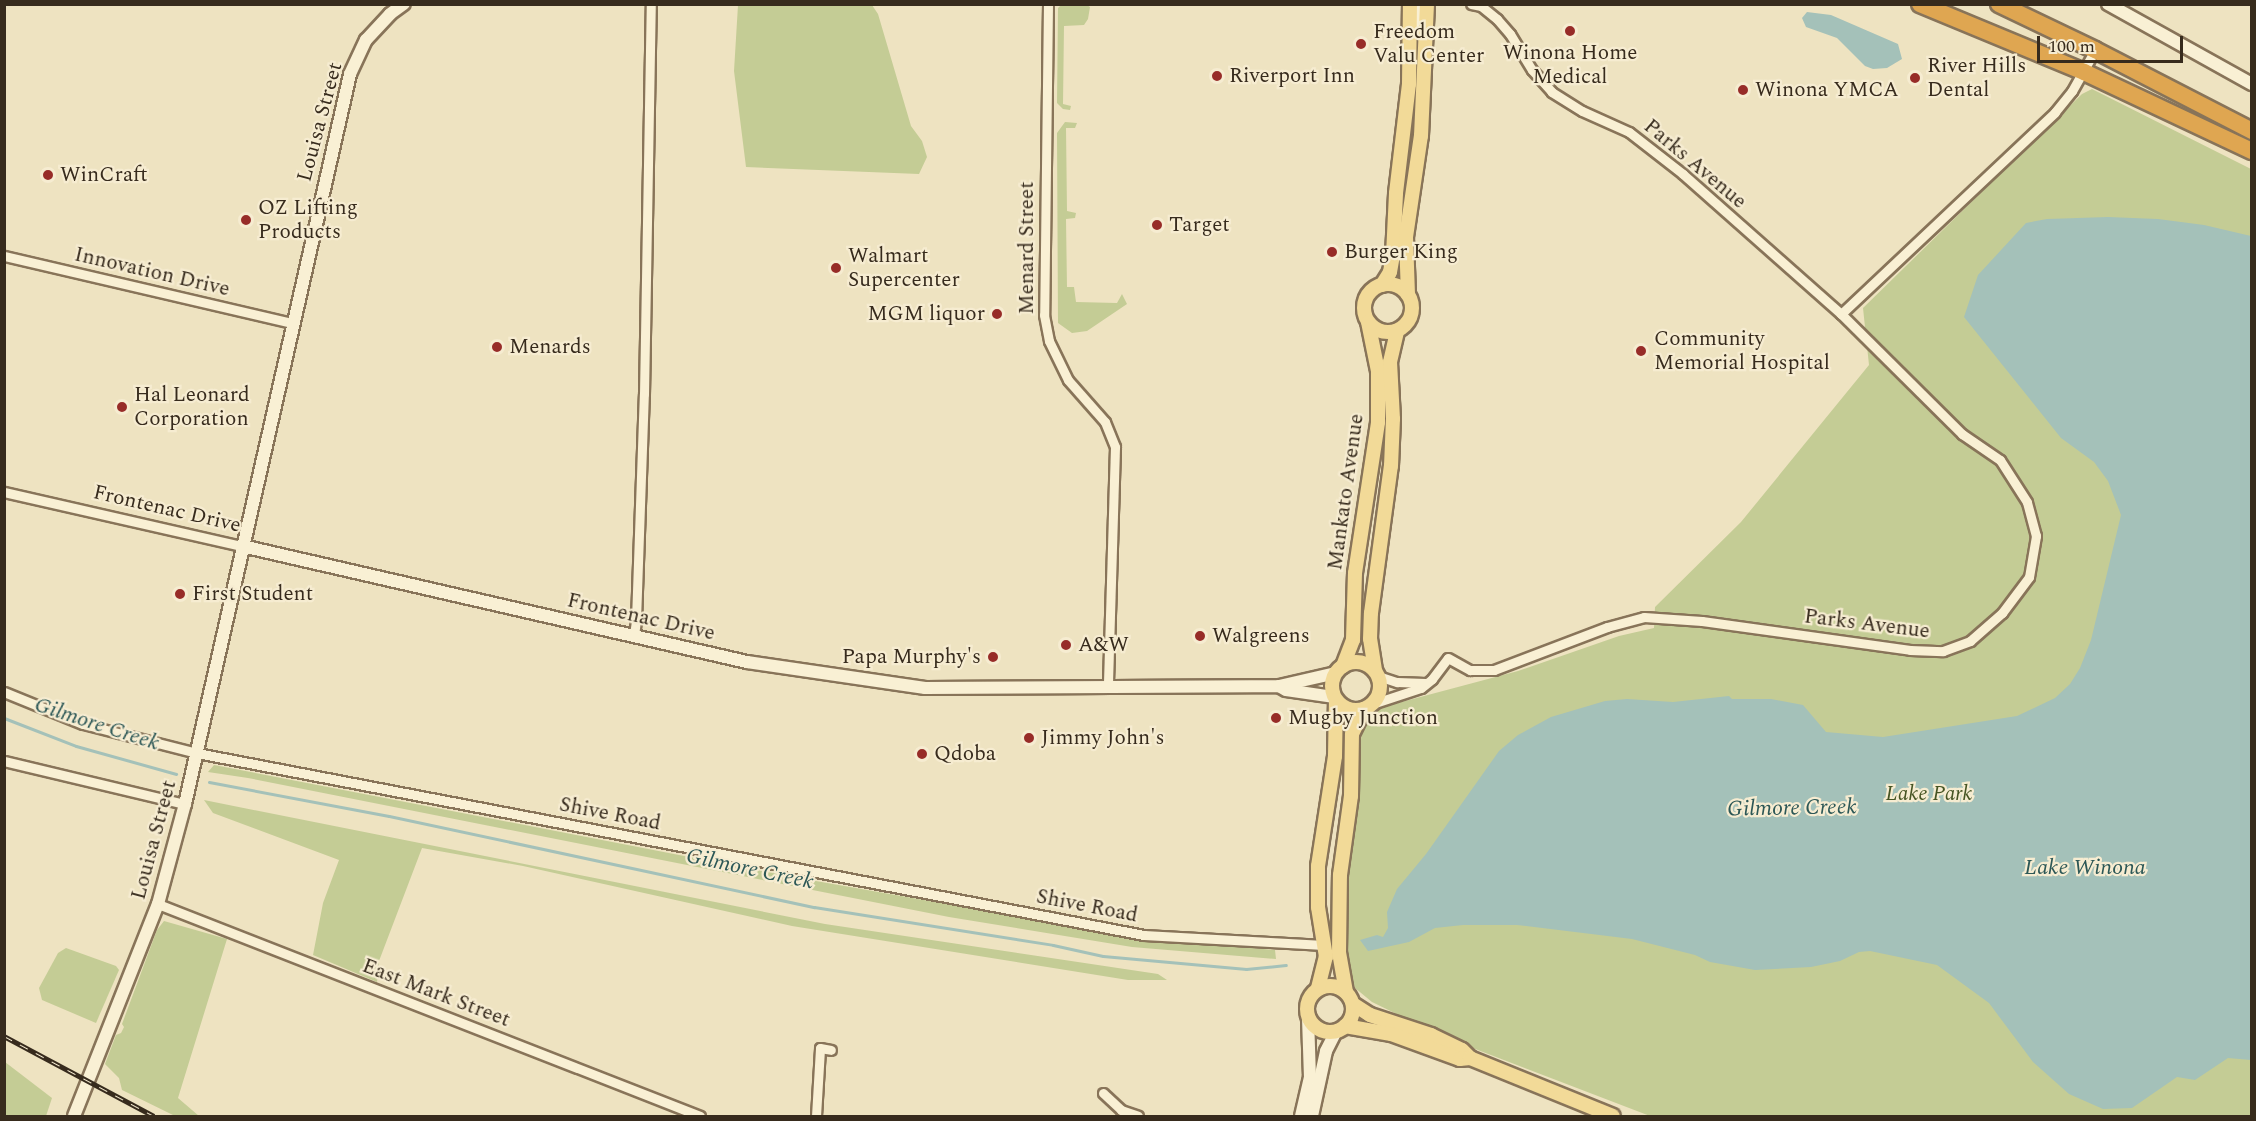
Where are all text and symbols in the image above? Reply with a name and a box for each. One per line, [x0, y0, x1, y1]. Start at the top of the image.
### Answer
place label: Freedom Valu Center [1373, 19, 1484, 69]
marker: Winona Home Medical [1563, 24, 1577, 38]
scale bar [2040, 24, 2186, 62]
text: 100 m [2048, 33, 2095, 60]
marker: Freedom Valu Center [1354, 37, 1368, 51]
place label: Winona Home Medical [1503, 40, 1637, 90]
place label: River Hills Dental [1927, 53, 2026, 103]
street label: Louisa Street [292, 59, 348, 185]
place label: Riverport Inn [1229, 63, 1355, 89]
marker: Riverport Inn [1210, 69, 1224, 83]
marker: River Hills Dental [1908, 71, 1922, 85]
place label: Winona YMCA [1755, 77, 1899, 103]
marker: Winona YMCA [1736, 83, 1750, 97]
street label: Parks Avenue [1638, 114, 1752, 214]
place label: WinCraft [60, 162, 148, 188]
marker: WinCraft [41, 168, 55, 182]
street label: Menard Street [1014, 181, 1040, 315]
place label: OZ Lifting Products [258, 195, 358, 245]
place label: Target [1169, 212, 1230, 238]
marker: OZ Lifting Products [239, 213, 253, 227]
marker: Target [1150, 218, 1164, 232]
place label: Burger King [1344, 239, 1458, 265]
street label: Innovation Drive [72, 242, 232, 302]
place label: Walmart Supercenter [848, 243, 960, 293]
marker: Burger King [1325, 245, 1339, 259]
marker: Walmart Supercenter [829, 261, 843, 275]
place label: MGM liquor [868, 301, 985, 327]
marker: MGM liquor [990, 307, 1004, 321]
place label: Community Memorial Hospital [1654, 326, 1830, 376]
place label: Menards [509, 334, 591, 360]
marker: Menards [490, 340, 504, 354]
marker: Community Memorial Hospital [1632, 342, 1650, 360]
place label: Hal Leonard Corporation [134, 382, 250, 432]
marker: Hal Leonard Corporation [115, 400, 129, 414]
street label: Mankato Avenue [1323, 412, 1369, 572]
street label: Frontenac Drive [91, 480, 243, 538]
place label: First Student [192, 581, 313, 607]
marker: First Student [173, 587, 187, 601]
street label: Frontenac Drive [565, 588, 717, 646]
street label: Parks Avenue [1803, 604, 1931, 644]
place label: Walgreens [1212, 623, 1310, 649]
marker: Walgreens [1193, 629, 1207, 643]
place label: A&W [1078, 632, 1129, 658]
marker: A&W [1059, 638, 1073, 652]
place label: Papa Murphy's [842, 644, 981, 670]
marker: Papa Murphy's [986, 650, 1000, 664]
water label: Gilmore Creek [31, 691, 163, 757]
place label: Mugby Junction [1288, 705, 1438, 731]
marker: Mugby Junction [1269, 711, 1283, 725]
place label: Jimmy John's [1041, 725, 1165, 751]
marker: Jimmy John's [1022, 731, 1036, 745]
place label: Qdoba [934, 741, 996, 767]
marker: Qdoba [915, 747, 929, 761]
street label: Louisa Street [126, 777, 182, 903]
park label: Lake Park [1886, 781, 1972, 807]
street label: Shive Road [557, 792, 663, 836]
water label: Gilmore Creek [1727, 794, 1857, 822]
water label: Gilmore Creek [684, 843, 816, 895]
water label: Lake Winona [2024, 855, 2146, 881]
street label: Shive Road [1034, 884, 1140, 928]
street label: East Mark Street [359, 953, 513, 1033]

